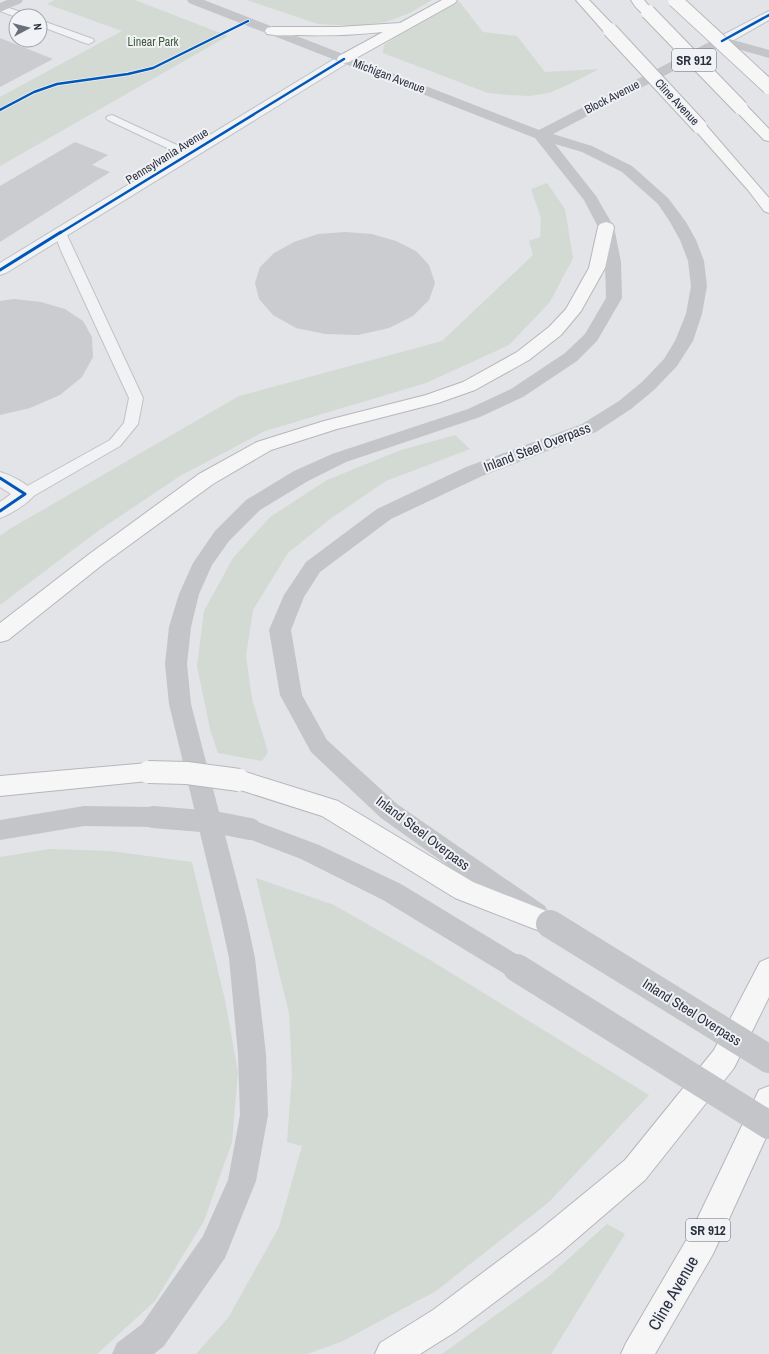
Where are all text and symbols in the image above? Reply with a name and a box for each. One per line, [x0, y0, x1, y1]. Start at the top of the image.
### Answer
north arrow [8, 8, 48, 48]
text: N [31, 23, 45, 31]
park label: Linear Park [128, 34, 179, 50]
road number: SR 912 [672, 49, 716, 71]
street label: Michigan Avenue [351, 55, 427, 97]
street label: Cline Avenue [651, 75, 703, 129]
street label: Block Avenue [582, 76, 642, 118]
street label: Pennsylvania Avenue [123, 124, 211, 188]
street label: Inland Steel Overpass [481, 418, 593, 476]
street label: Inland Steel Overpass [372, 792, 474, 874]
street label: Inland Steel Overpass [639, 974, 745, 1050]
road number: SR 912 [686, 1219, 730, 1241]
street label: Cline Avenue [642, 1251, 703, 1334]

